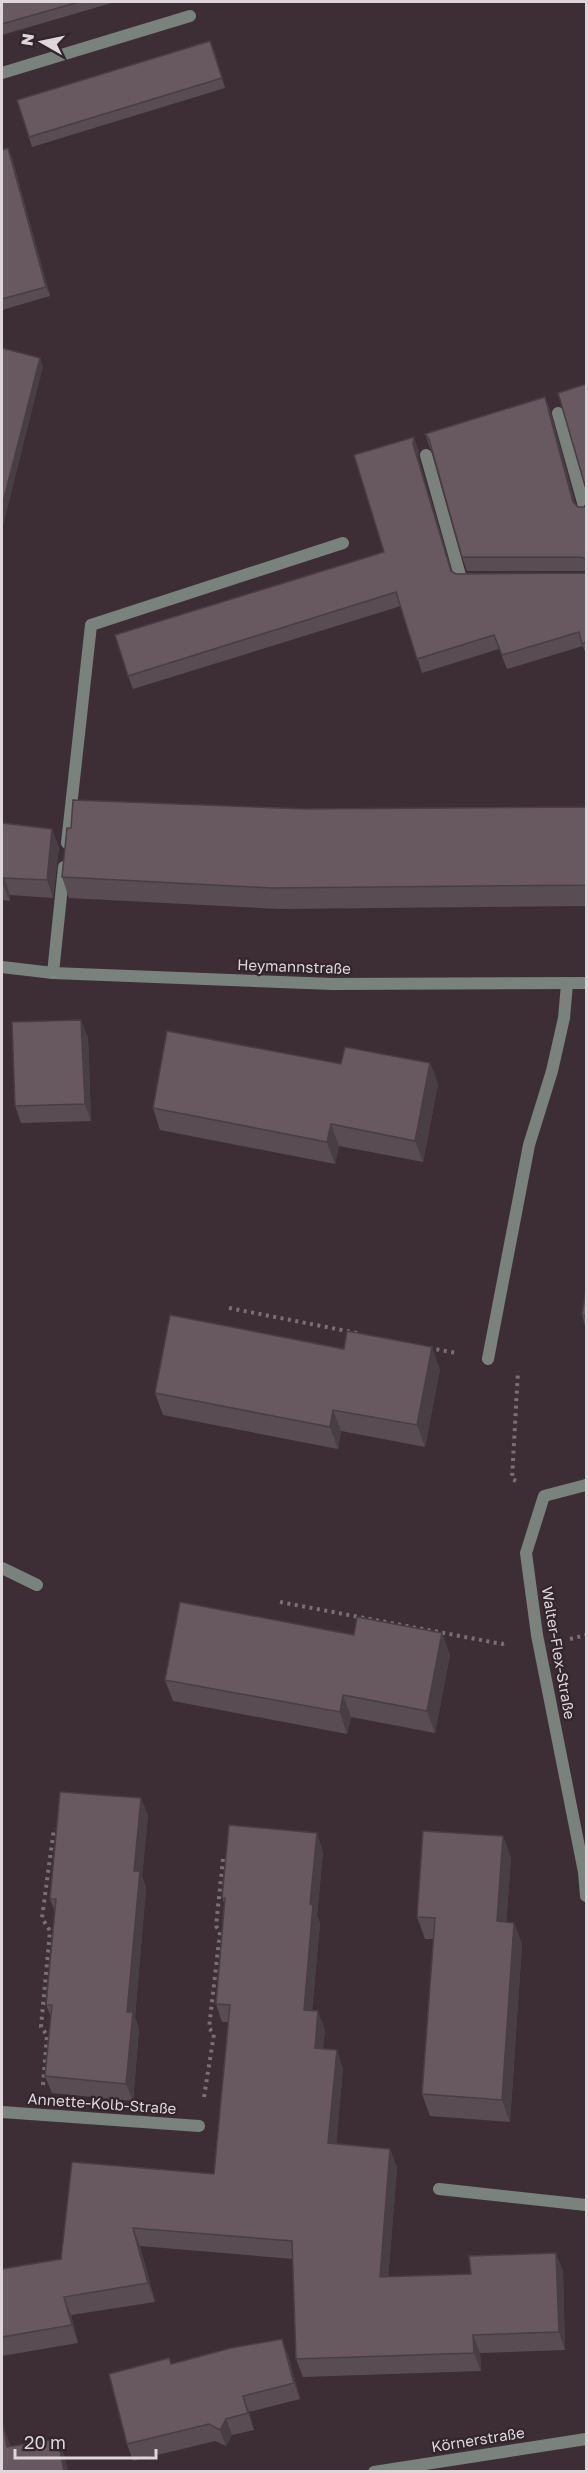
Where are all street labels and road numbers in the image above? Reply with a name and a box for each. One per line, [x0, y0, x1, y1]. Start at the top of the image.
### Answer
street label: Heymannstraße [237, 955, 352, 977]
street label: Walter-Flex-Straße [538, 1585, 580, 1721]
street label: Annette-Kolb-Straße [27, 2089, 177, 2117]
street label: Körnerstraße [430, 2423, 526, 2455]

